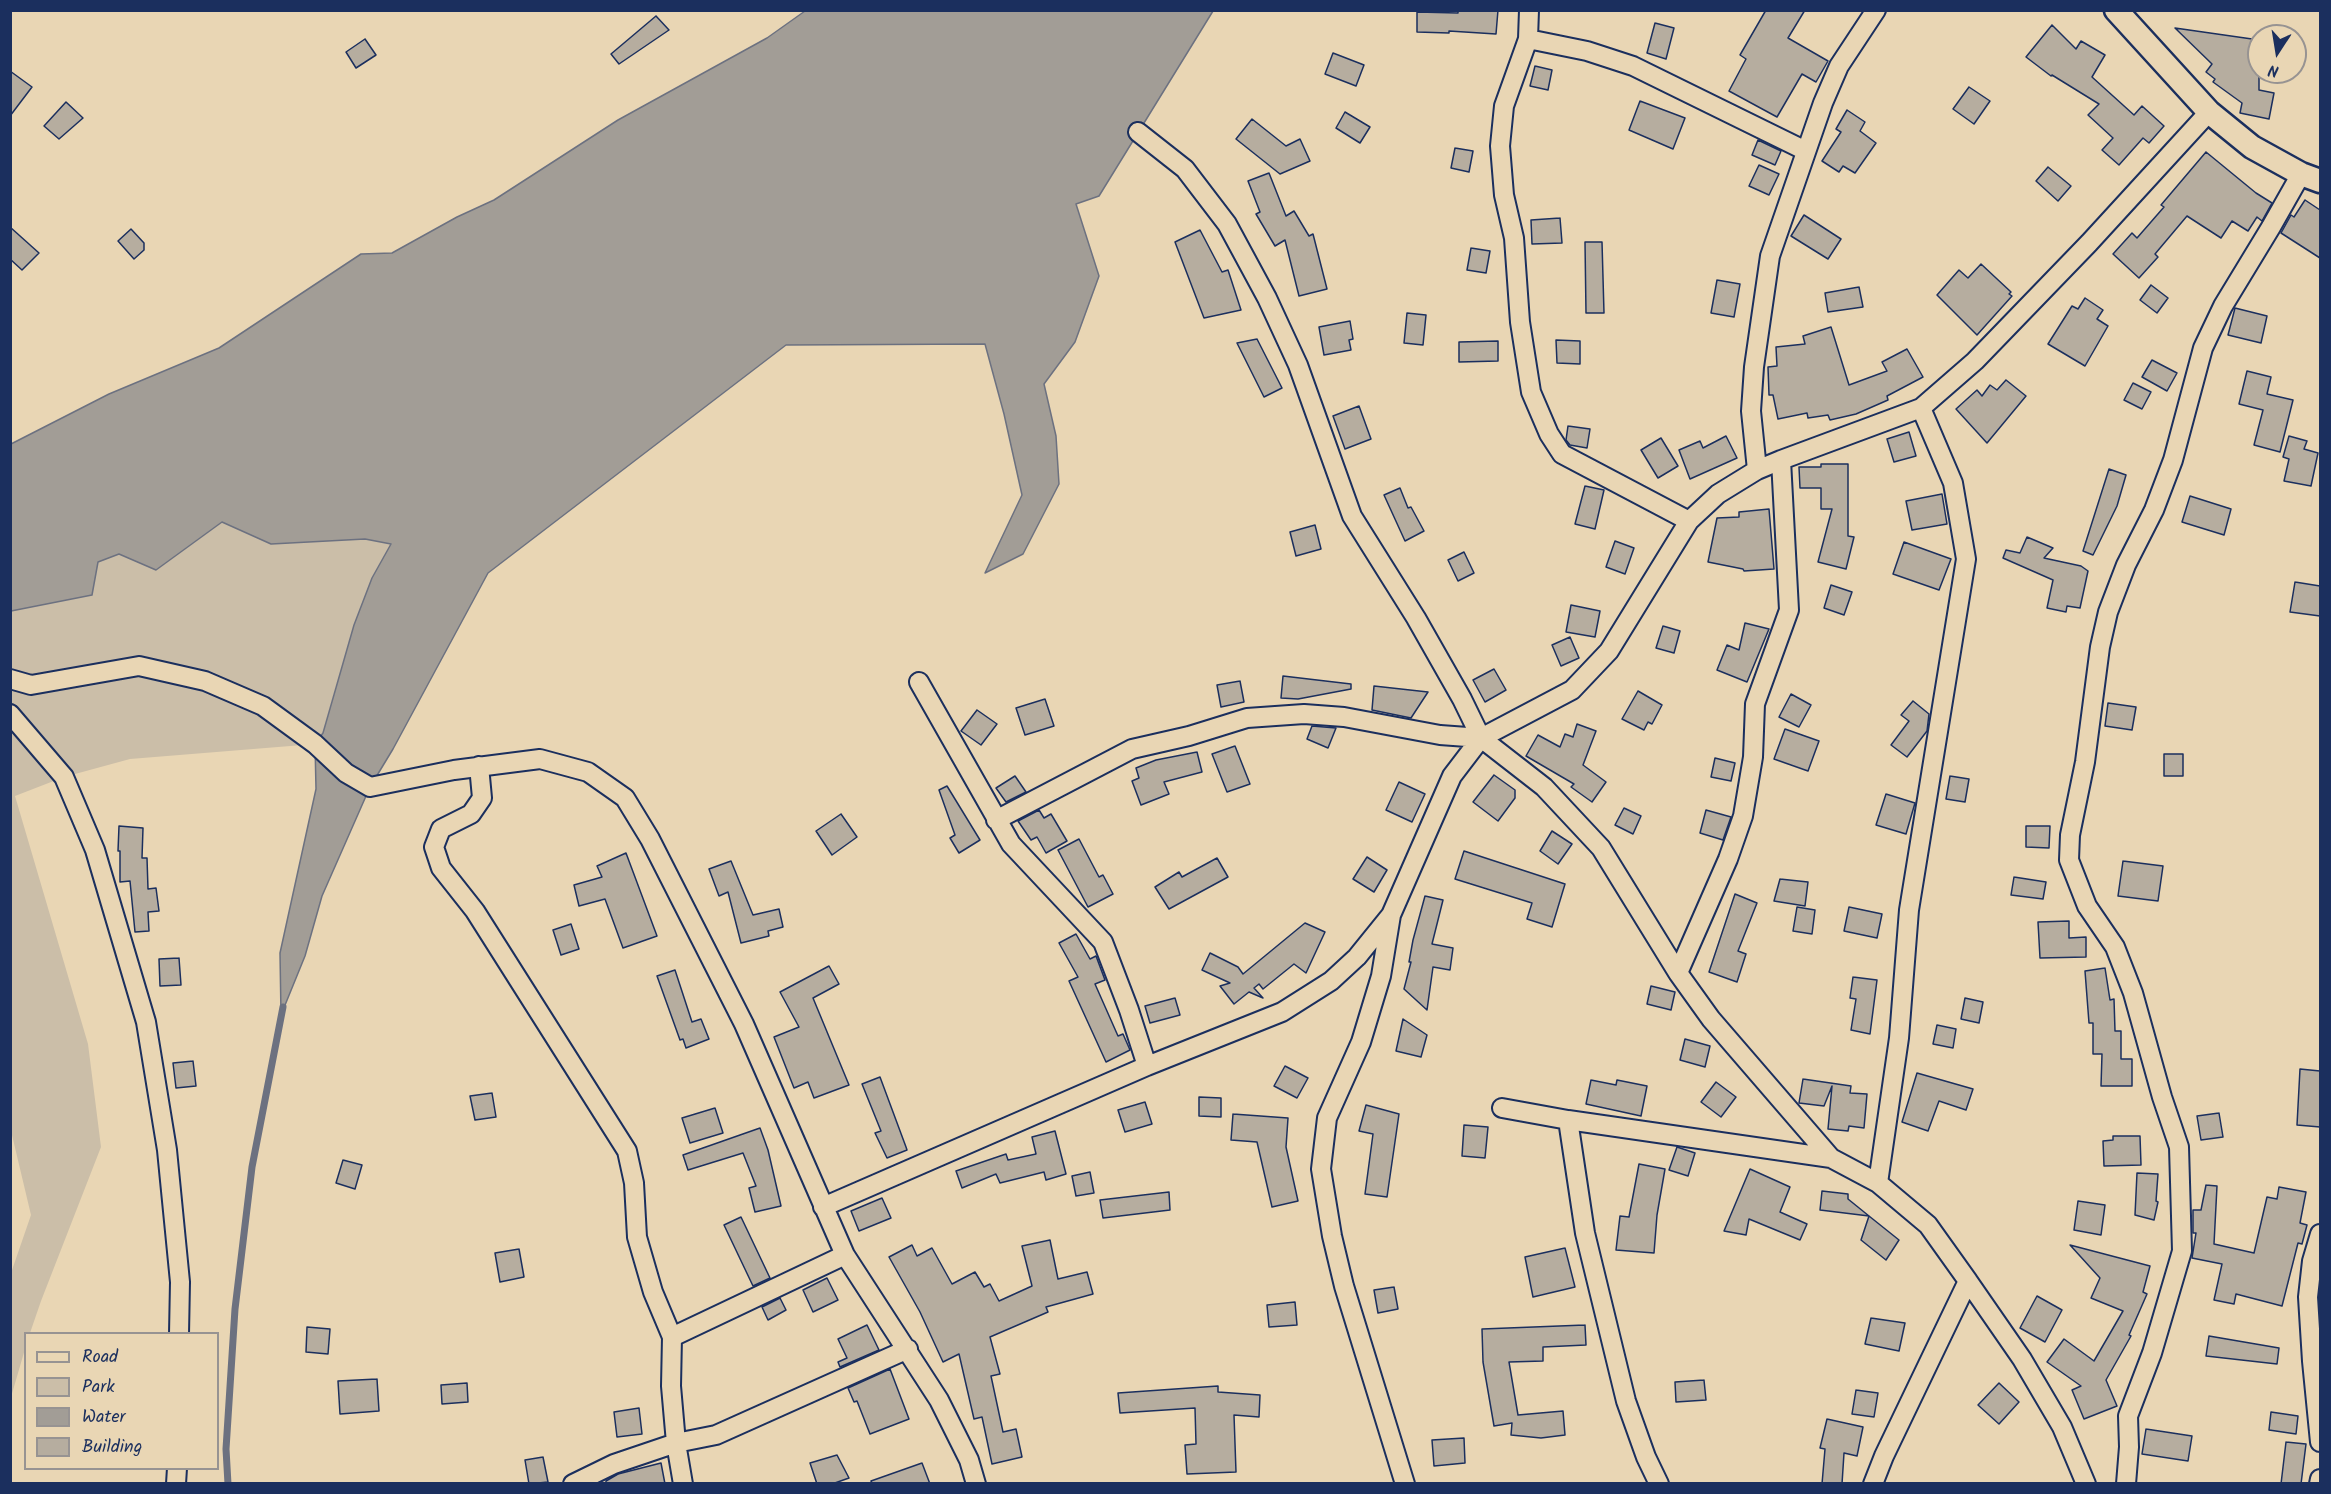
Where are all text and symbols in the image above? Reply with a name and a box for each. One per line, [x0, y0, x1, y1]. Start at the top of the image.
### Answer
north arrow [2247, 24, 2307, 84]
text: N [2266, 57, 2281, 83]
legend [24, 1332, 219, 1470]
text: Road [82, 1343, 118, 1372]
text: Park [82, 1373, 115, 1402]
text: Water [82, 1403, 126, 1432]
text: Building [82, 1433, 142, 1462]

